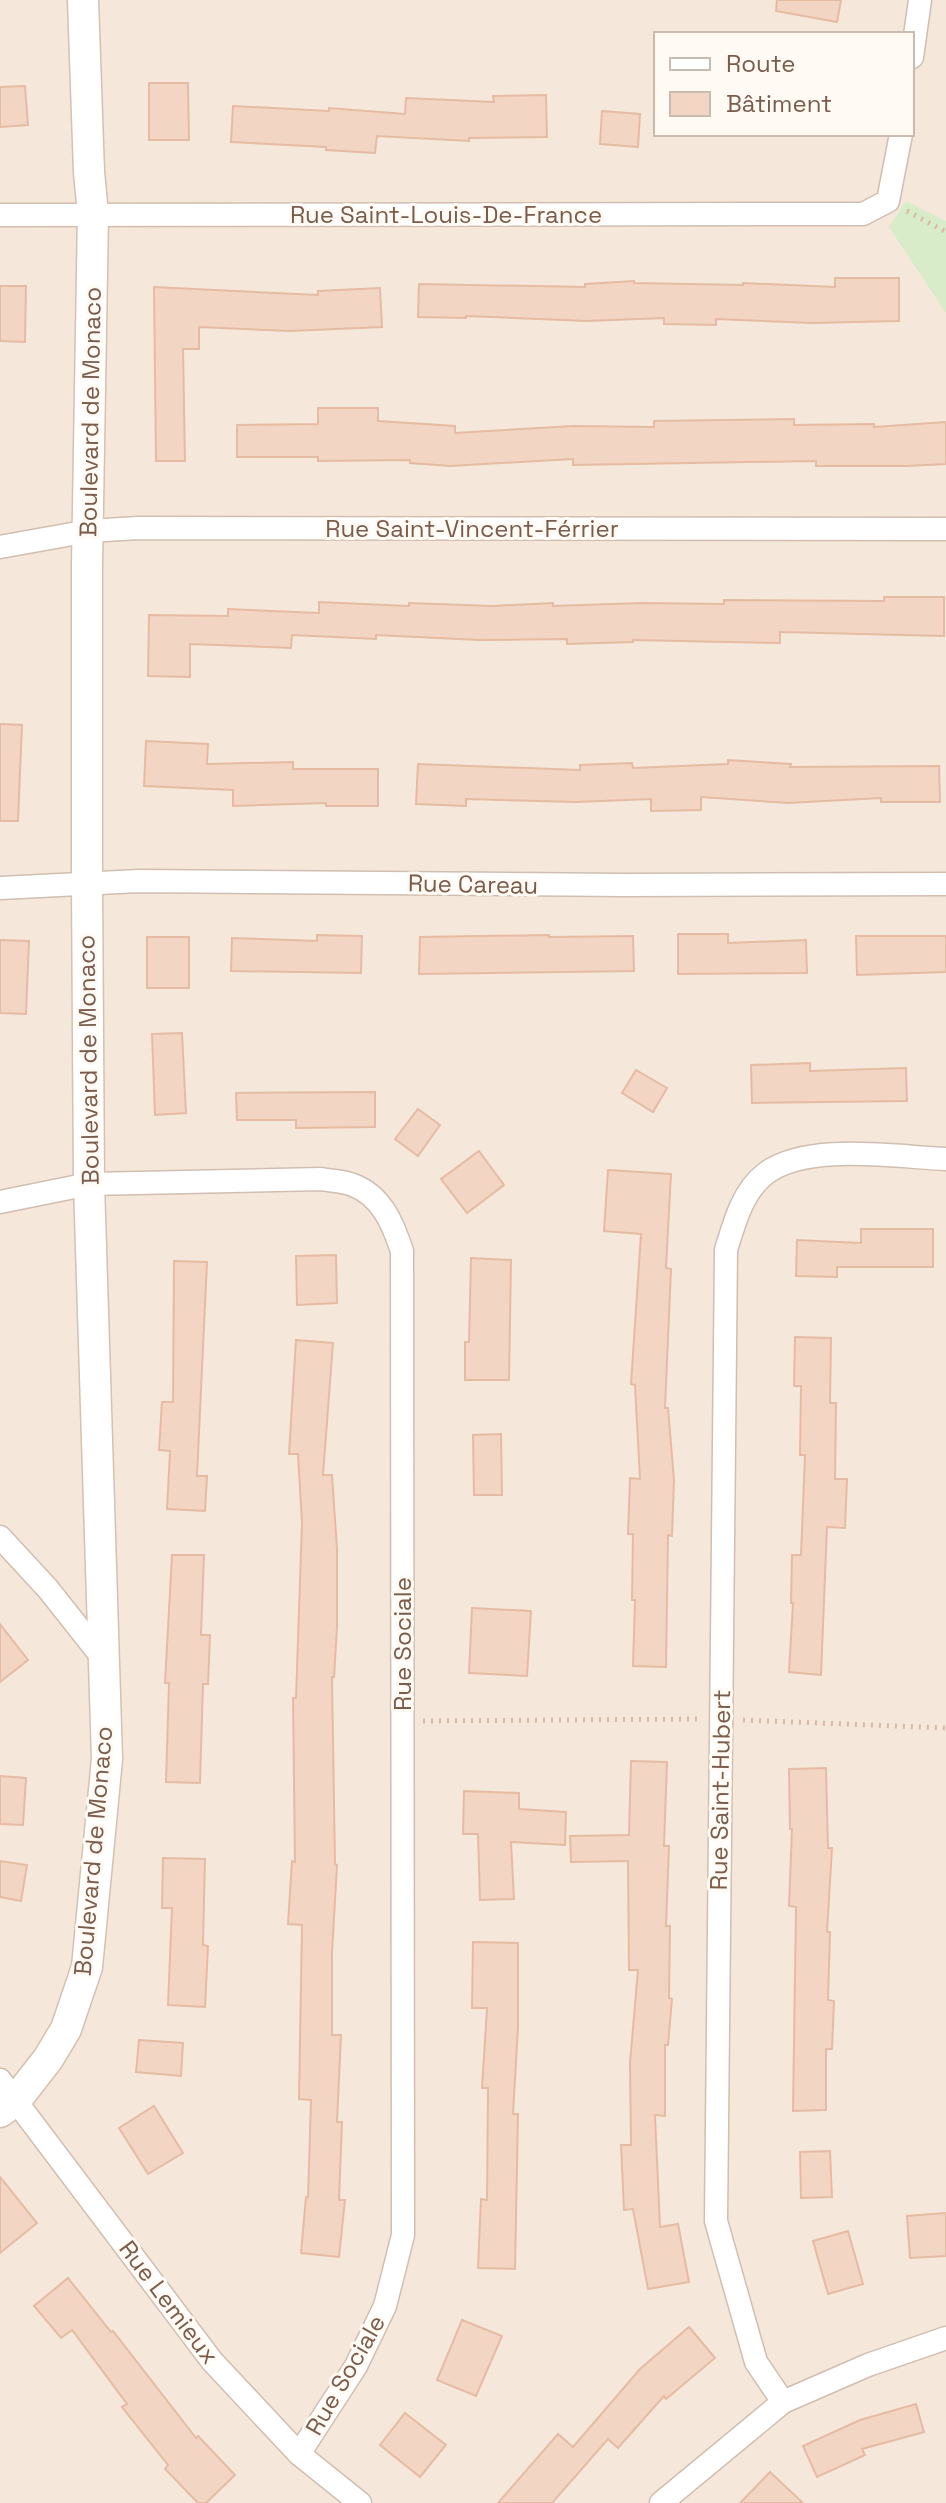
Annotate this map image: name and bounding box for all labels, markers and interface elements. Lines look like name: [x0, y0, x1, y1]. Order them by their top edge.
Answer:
legend: [654, 32, 914, 136]
text: Route: [726, 48, 795, 79]
text: Bâtiment: [726, 88, 832, 119]
street label: Rue Saint-Louis-De-France: [290, 199, 602, 230]
street label: Boulevard de Monaco: [72, 287, 108, 537]
street label: Rue Saint-Vincent-Férrier: [325, 513, 619, 544]
street label: Rue Careau: [408, 867, 538, 901]
street label: Boulevard de Monaco: [70, 935, 106, 1185]
street label: Rue Sociale: [387, 1577, 418, 1711]
street label: Rue Saint-Hubert: [703, 1689, 737, 1891]
street label: Boulevard de Monaco: [67, 1725, 119, 1977]
street label: Rue Lemieux: [112, 2234, 226, 2370]
street label: Rue Sociale: [298, 2309, 392, 2441]

